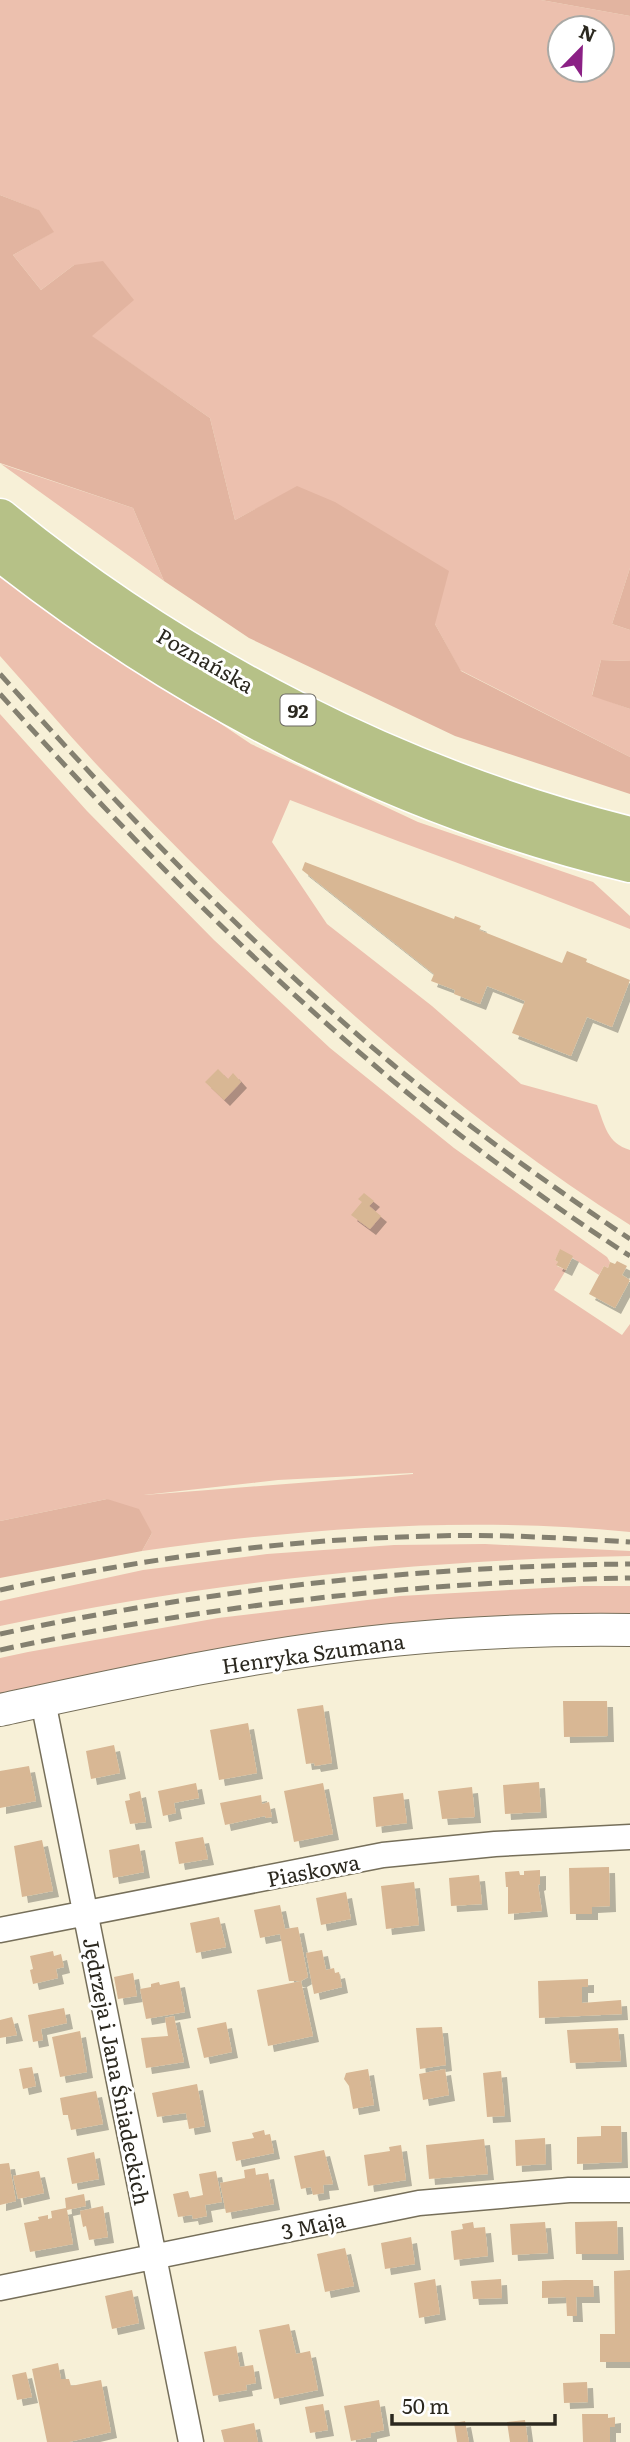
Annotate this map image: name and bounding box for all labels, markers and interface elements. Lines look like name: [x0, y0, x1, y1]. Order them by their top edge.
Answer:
north arrow: [546, 14, 616, 84]
text: N: [575, 16, 601, 48]
street label: Poznańska: [152, 619, 261, 700]
road number: 92: [280, 694, 316, 726]
street label: Henryka Szumana: [220, 1624, 407, 1680]
street label: Piaskowa: [264, 1845, 363, 1893]
street label: Jędrzeja i Jana Śniadeckich: [77, 1934, 159, 2208]
street label: 3 Maja: [278, 2202, 349, 2246]
scale bar: [392, 2382, 555, 2426]
text: 50 m: [402, 2389, 449, 2420]

